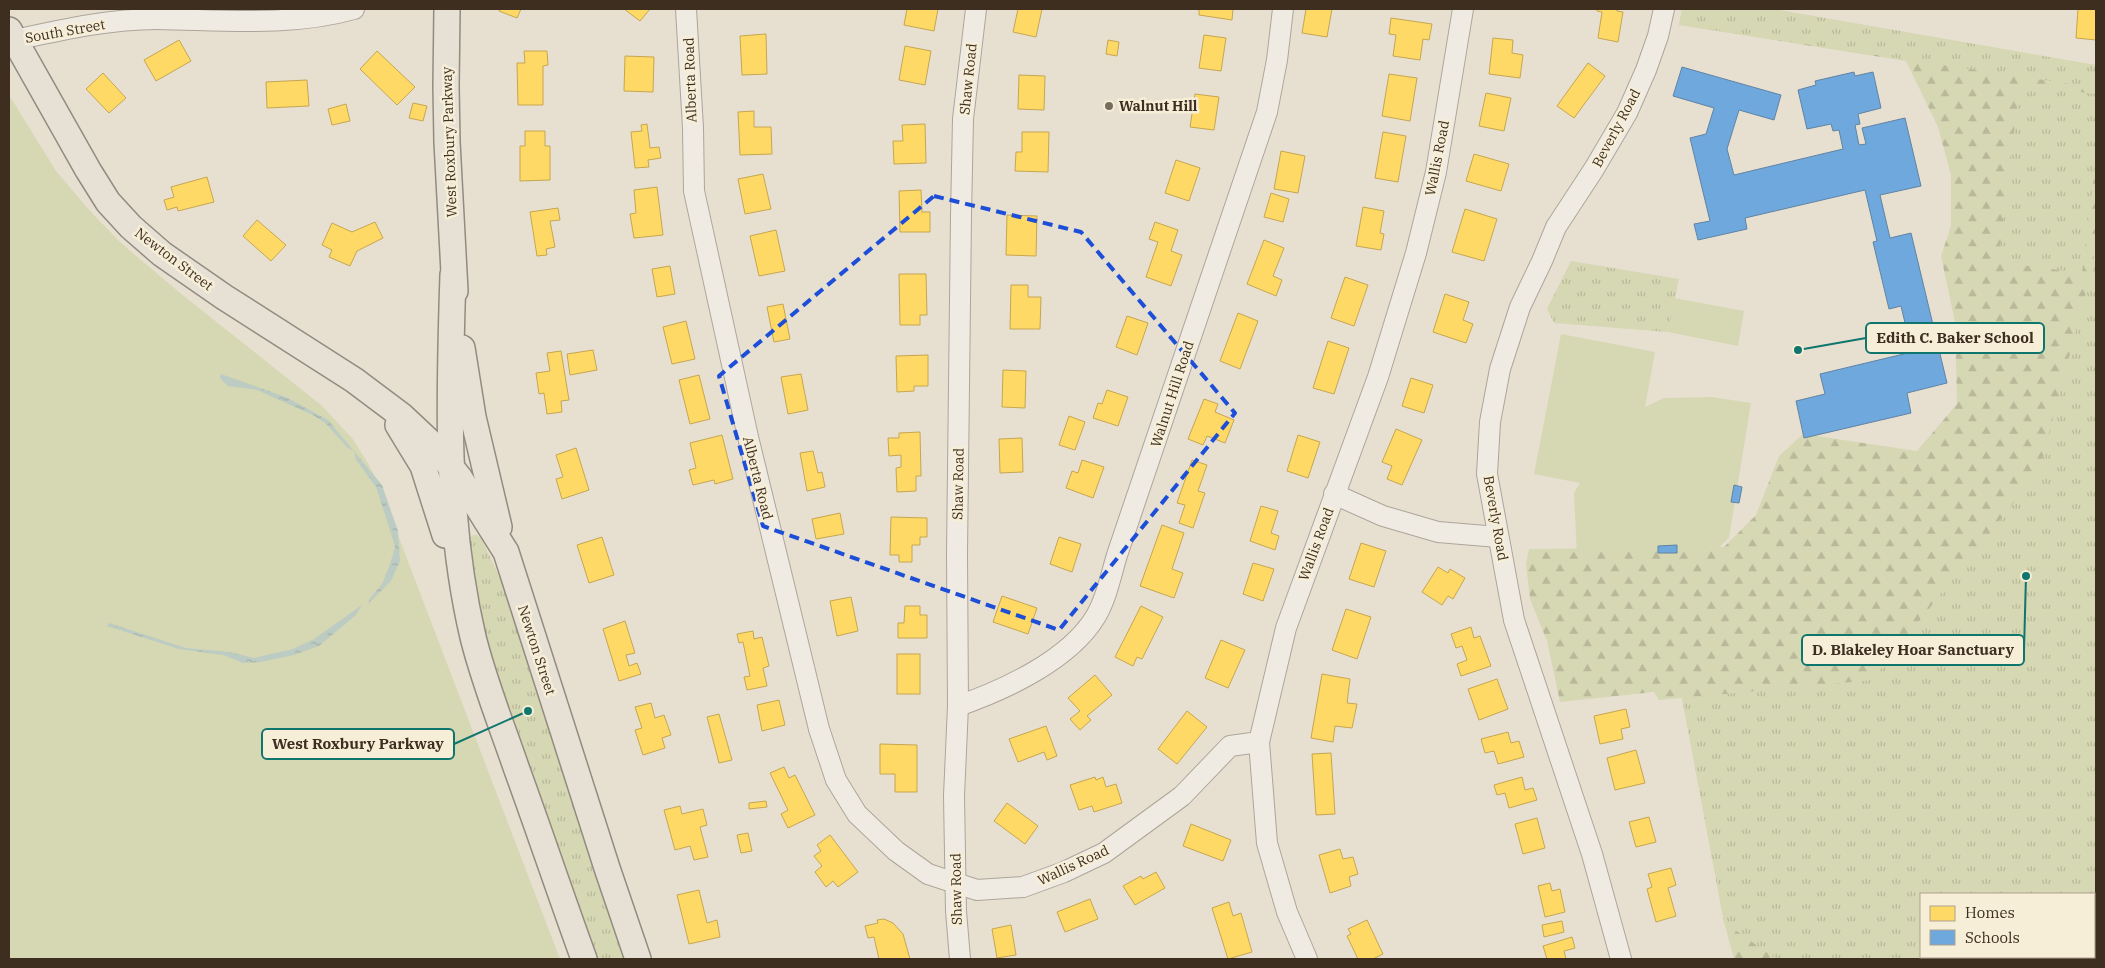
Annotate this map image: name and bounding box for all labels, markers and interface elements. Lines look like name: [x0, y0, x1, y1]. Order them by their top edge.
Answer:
street label: South Street: [24, 15, 107, 47]
street label: Alberta Road: [680, 37, 700, 123]
street label: Shaw Road: [955, 42, 981, 116]
street label: West Roxbury Parkway: [437, 66, 461, 218]
street label: Beverly Road: [1588, 85, 1644, 170]
place label: Walnut Hill: [1119, 97, 1198, 115]
marker: Walnut Hill: [1103, 100, 1115, 112]
street label: Wallis Road: [1421, 118, 1453, 197]
street label: Newton Street: [131, 224, 217, 294]
callout: Edith C. Baker School: [1866, 323, 2044, 353]
text: Edith C. Baker School: [1876, 328, 2034, 347]
street label: Walnut Hill Road: [1146, 338, 1198, 449]
street label: Alberta Road: [739, 434, 777, 522]
street label: Shaw Road: [948, 447, 968, 520]
street label: Beverly Road: [1480, 474, 1512, 563]
street label: Wallis Road: [1294, 504, 1338, 583]
street label: Newton Street: [514, 603, 560, 697]
callout: D. Blakeley Hoar Sanctuary: [1802, 635, 2024, 665]
text: D. Blakeley Hoar Sanctuary: [1812, 640, 2014, 659]
callout: West Roxbury Parkway: [262, 729, 454, 759]
text: West Roxbury Parkway: [272, 734, 444, 753]
street label: Wallis Road: [1034, 840, 1112, 889]
street label: Shaw Road: [946, 852, 966, 925]
legend: [1920, 893, 2095, 958]
text: Homes: [1965, 903, 2015, 922]
text: Schools: [1965, 928, 2020, 947]

